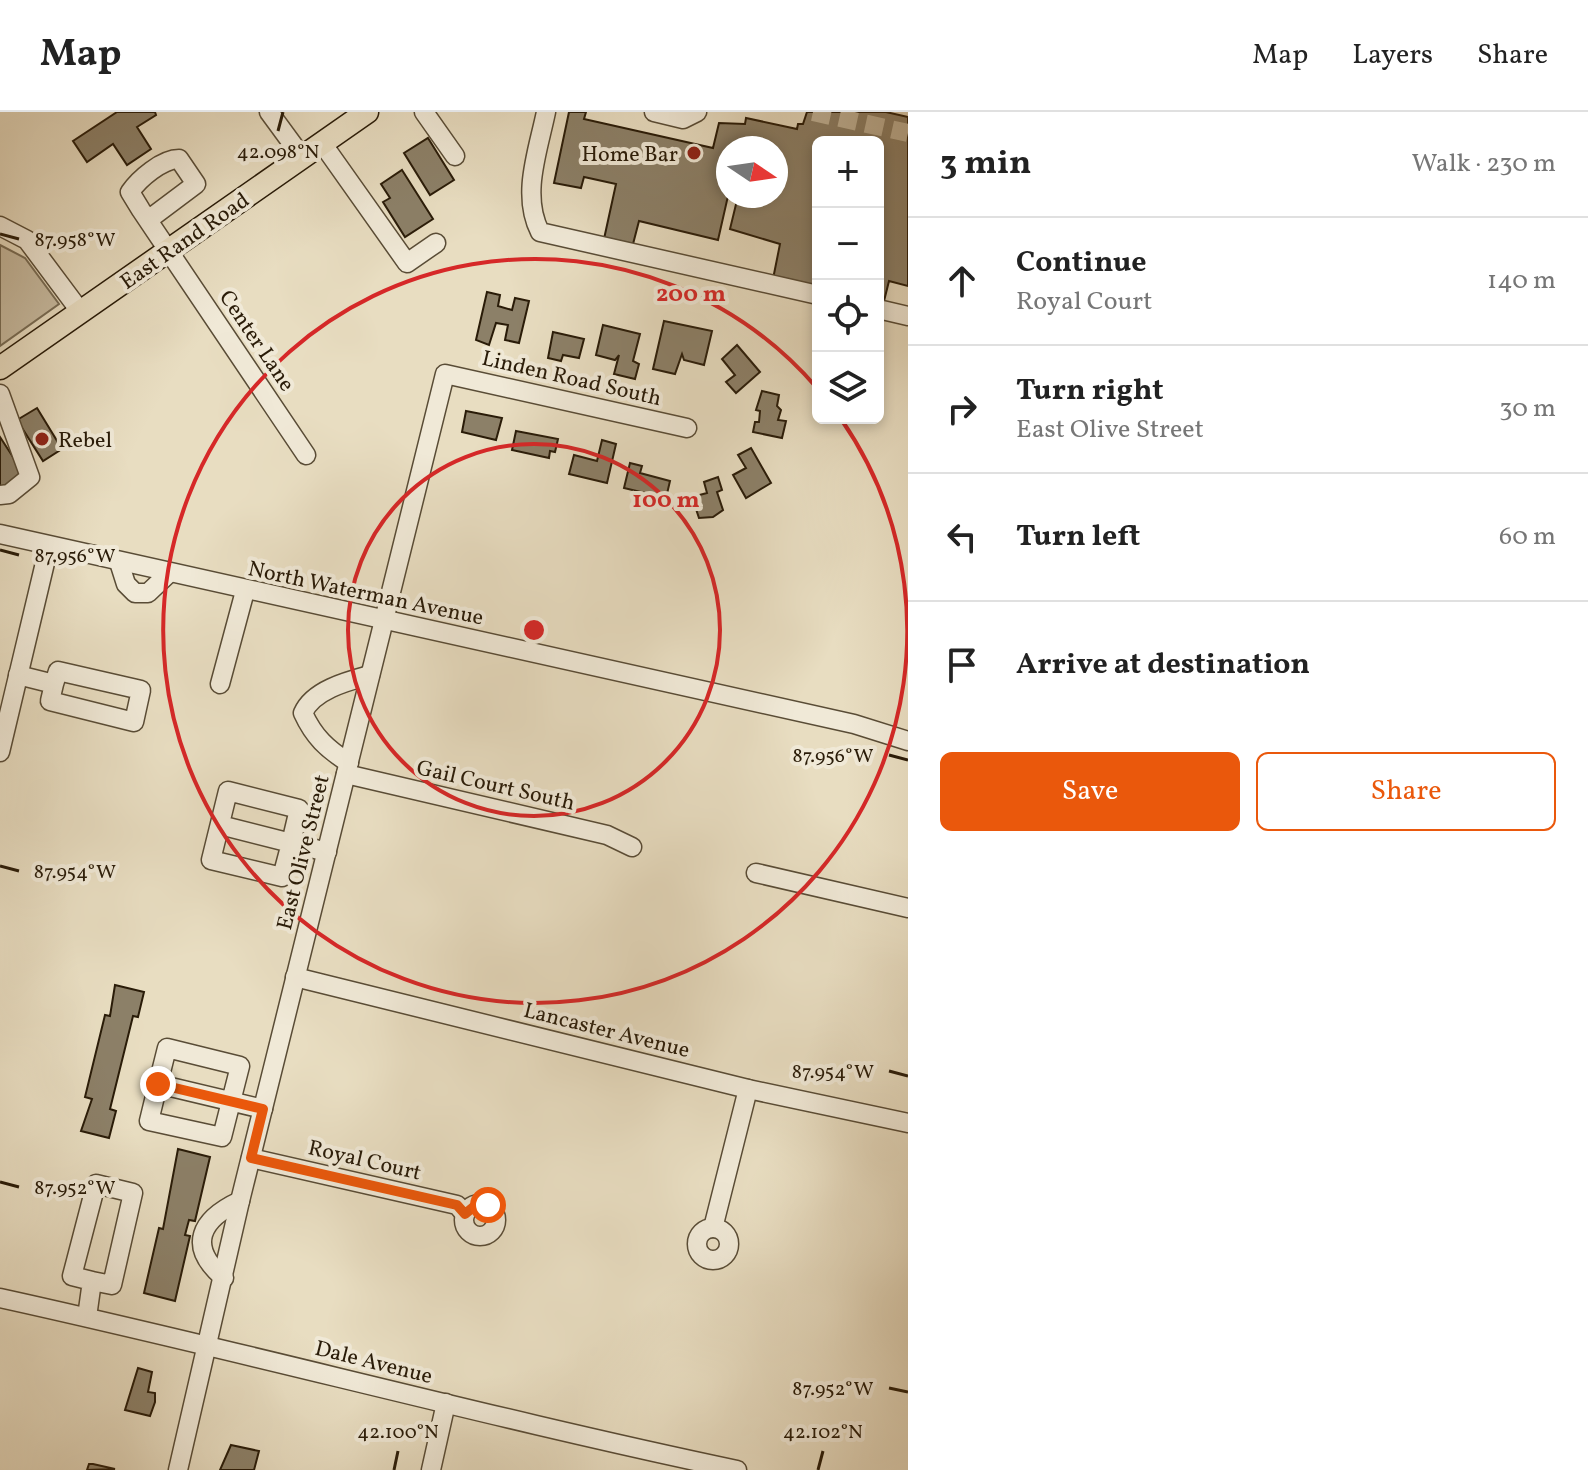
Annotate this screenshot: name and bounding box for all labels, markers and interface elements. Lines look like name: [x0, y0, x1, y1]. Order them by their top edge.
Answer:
text: Map: [40, 29, 121, 82]
text: Map: [1252, 36, 1308, 75]
text: Layers: [1352, 36, 1433, 75]
text: Share: [1477, 36, 1548, 75]
north arrow: [716, 136, 788, 208]
map controls: [812, 136, 884, 424]
button: +: [812, 136, 884, 208]
text: 42.098°N: [237, 139, 319, 167]
place label: Home Bar: [582, 140, 678, 171]
text: 3 min: [940, 141, 1031, 188]
marker: Home Bar: [685, 144, 703, 162]
text: Walk · 230 m: [1412, 146, 1556, 182]
street label: East Rand Road: [115, 186, 256, 298]
button: −: [812, 208, 884, 280]
text: 87.958°W: [34, 227, 116, 255]
text: Continue: [1016, 242, 1147, 284]
icon: ahead: [940, 259, 984, 303]
text: 140 m: [1487, 263, 1556, 299]
text: 200 m: [656, 278, 726, 312]
button: locate: [812, 280, 884, 352]
text: Royal Court: [1016, 284, 1152, 320]
street label: Center Lane: [211, 285, 301, 398]
street label: Linden Road South: [478, 344, 664, 415]
button: layers: [812, 352, 884, 424]
text: Turn right: [1016, 370, 1164, 412]
icon: right: [940, 387, 984, 431]
text: 30 m: [1499, 391, 1556, 427]
text: East Olive Street: [1016, 412, 1204, 448]
place label: Rebel: [58, 426, 112, 457]
marker: Rebel: [33, 430, 51, 448]
text: 100 m: [632, 484, 700, 518]
icon: left: [940, 515, 984, 559]
text: Turn left: [1016, 516, 1140, 558]
text: 60 m: [1499, 519, 1556, 555]
text: 87.956°W: [34, 543, 116, 571]
street label: North Waterman Avenue: [245, 554, 486, 635]
centre of rings: [520, 616, 548, 644]
icon: arrive: [940, 643, 984, 687]
text: Arrive at destination: [1016, 644, 1310, 686]
text: 87.956°W: [792, 743, 874, 771]
button: Save: [940, 752, 1240, 831]
button: Share: [1256, 752, 1556, 831]
street label: Gail Court South: [413, 753, 578, 820]
street label: East Olive Street: [270, 772, 339, 933]
text: 87.954°W: [34, 859, 116, 887]
street label: Lancaster Avenue: [520, 996, 693, 1067]
text: 87.954°W: [792, 1059, 874, 1087]
route end: [140, 1066, 176, 1102]
street label: Royal Court: [305, 1133, 424, 1190]
text: 87.952°W: [34, 1175, 116, 1203]
route start: [470, 1187, 506, 1223]
street label: Dale Avenue: [311, 1334, 436, 1393]
text: 87.952°W: [792, 1376, 874, 1404]
text: 42.100°N: [357, 1419, 439, 1447]
text: 42.102°N: [783, 1419, 863, 1447]

